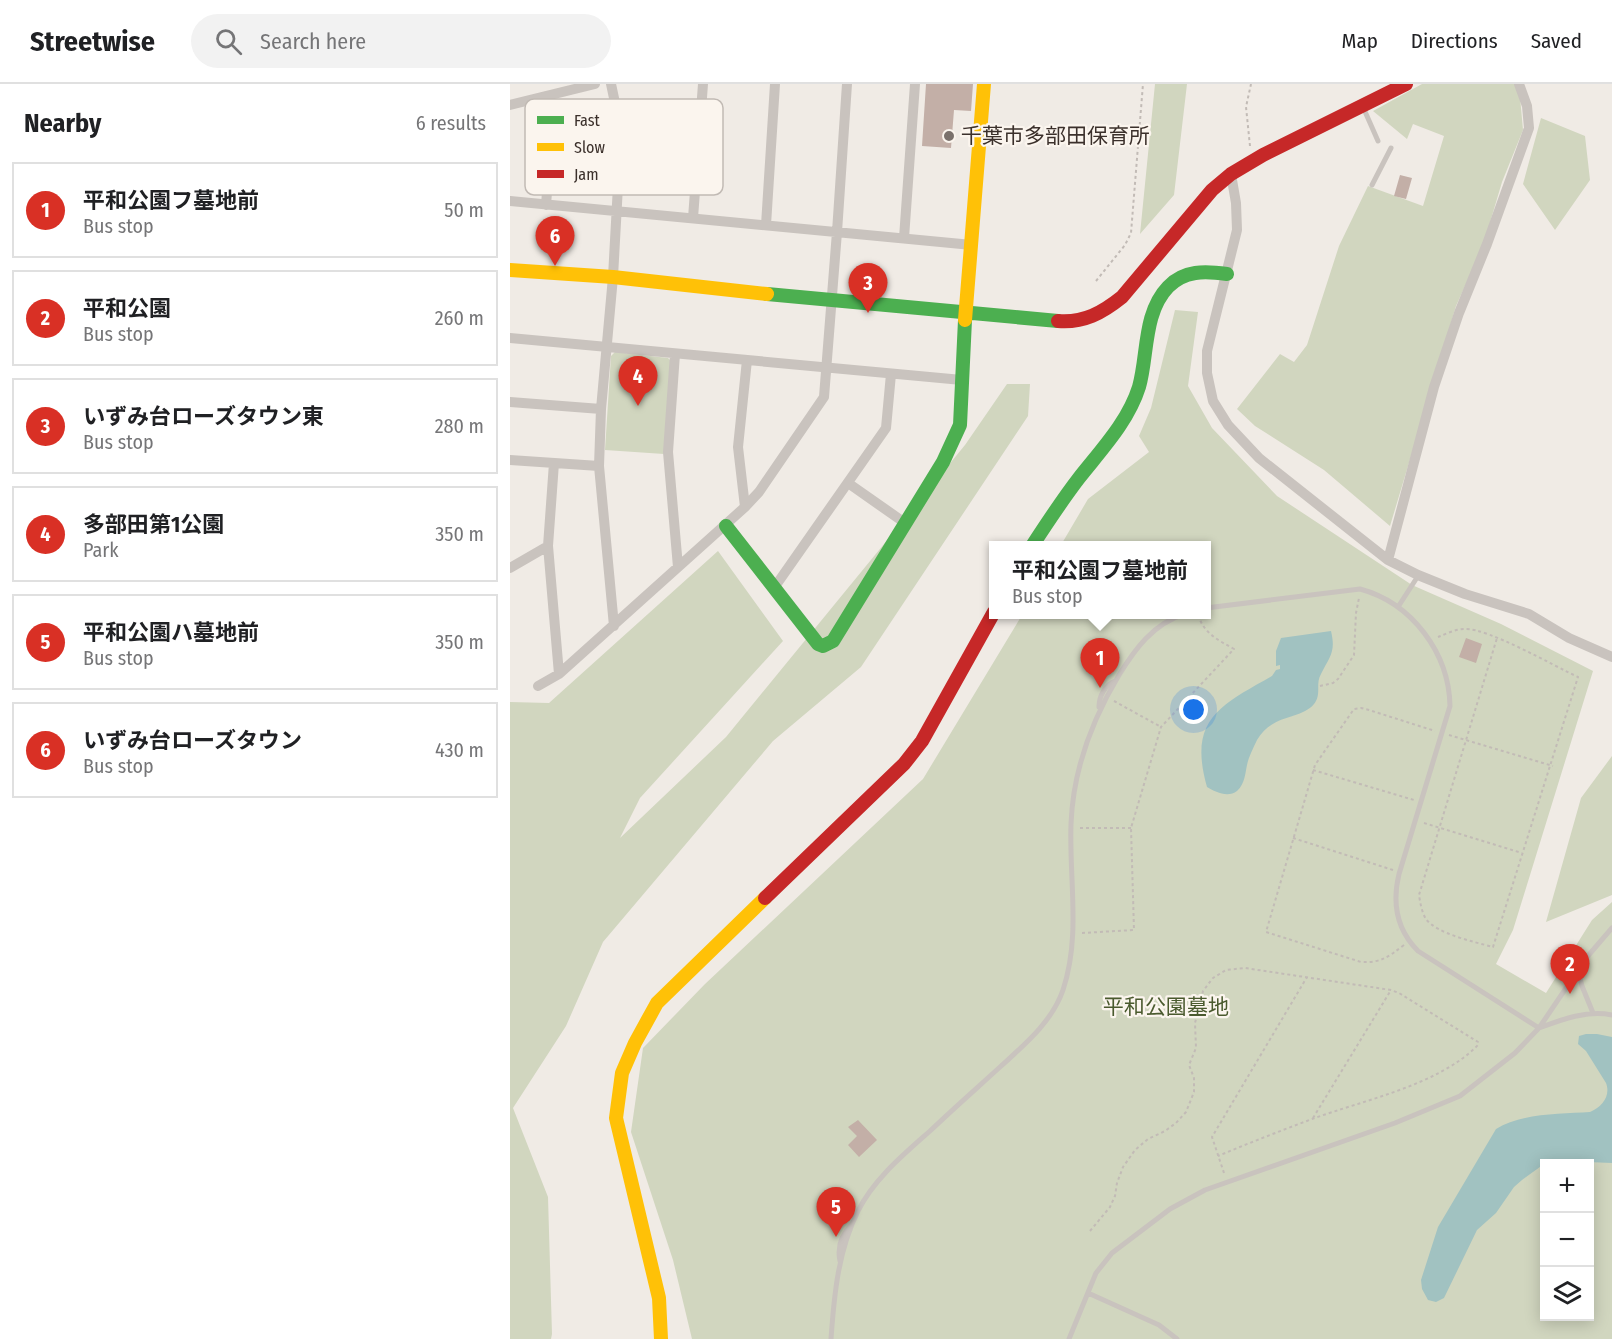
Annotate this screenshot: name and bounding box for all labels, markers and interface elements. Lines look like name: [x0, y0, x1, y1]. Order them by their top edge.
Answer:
search box: [191, 14, 611, 68]
text: Streetwise: [30, 25, 155, 58]
icon: search: [212, 25, 245, 58]
text: Search here: [260, 28, 366, 55]
text: Map: [1341, 28, 1378, 54]
text: Directions: [1411, 28, 1498, 54]
text: Saved: [1531, 28, 1582, 54]
legend: [525, 99, 723, 195]
text: Nearby: [24, 108, 101, 139]
text: 6 results: [416, 111, 486, 135]
text: Fast: [574, 111, 601, 130]
place label: 千葉市多部田保育所: [961, 123, 1150, 149]
marker: 千葉市多部田保育所: [942, 129, 956, 143]
text: Slow: [574, 138, 605, 157]
text: Jam: [574, 165, 599, 184]
text: 平和公園フ墓地前: [83, 187, 259, 214]
text: 1: [41, 198, 50, 222]
text: 50 m: [444, 198, 484, 222]
text: Bus stop: [83, 214, 154, 238]
pin: 6: [536, 216, 574, 266]
pin: 3: [848, 264, 888, 313]
text: 平和公園: [83, 295, 171, 322]
text: 2: [41, 306, 50, 330]
text: 260 m: [435, 306, 484, 330]
text: Bus stop: [83, 322, 154, 346]
pin: 4: [618, 356, 658, 406]
text: いずみ台ローズタウン東: [83, 403, 324, 430]
text: 3: [41, 414, 50, 438]
text: 280 m: [435, 414, 484, 438]
text: Bus stop: [83, 430, 154, 454]
text: 多部田第1公園: [83, 511, 224, 538]
text: 4: [40, 522, 51, 546]
text: 350 m: [435, 522, 484, 546]
text: Park: [83, 538, 119, 562]
popup: [989, 541, 1211, 619]
text: 平和公園フ墓地前: [1012, 557, 1188, 584]
text: Bus stop: [1012, 584, 1083, 608]
text: 平和公園ハ墓地前: [83, 619, 259, 646]
text: 5: [41, 630, 50, 654]
text: 350 m: [435, 630, 484, 654]
pin: 1: [1080, 638, 1120, 688]
text: Bus stop: [83, 646, 154, 670]
your location: [1179, 695, 1208, 724]
text: いずみ台ローズタウン: [83, 727, 302, 754]
text: 6: [40, 738, 51, 762]
text: 430 m: [435, 738, 484, 762]
text: Bus stop: [83, 754, 154, 778]
pin: 2: [1550, 944, 1590, 994]
park label: 平和公園墓地: [1103, 994, 1229, 1020]
map controls: [1540, 1159, 1594, 1321]
button: +: [1540, 1159, 1594, 1213]
pin: 5: [816, 1188, 856, 1237]
button: −: [1540, 1213, 1594, 1267]
button: layers: [1540, 1267, 1594, 1321]

